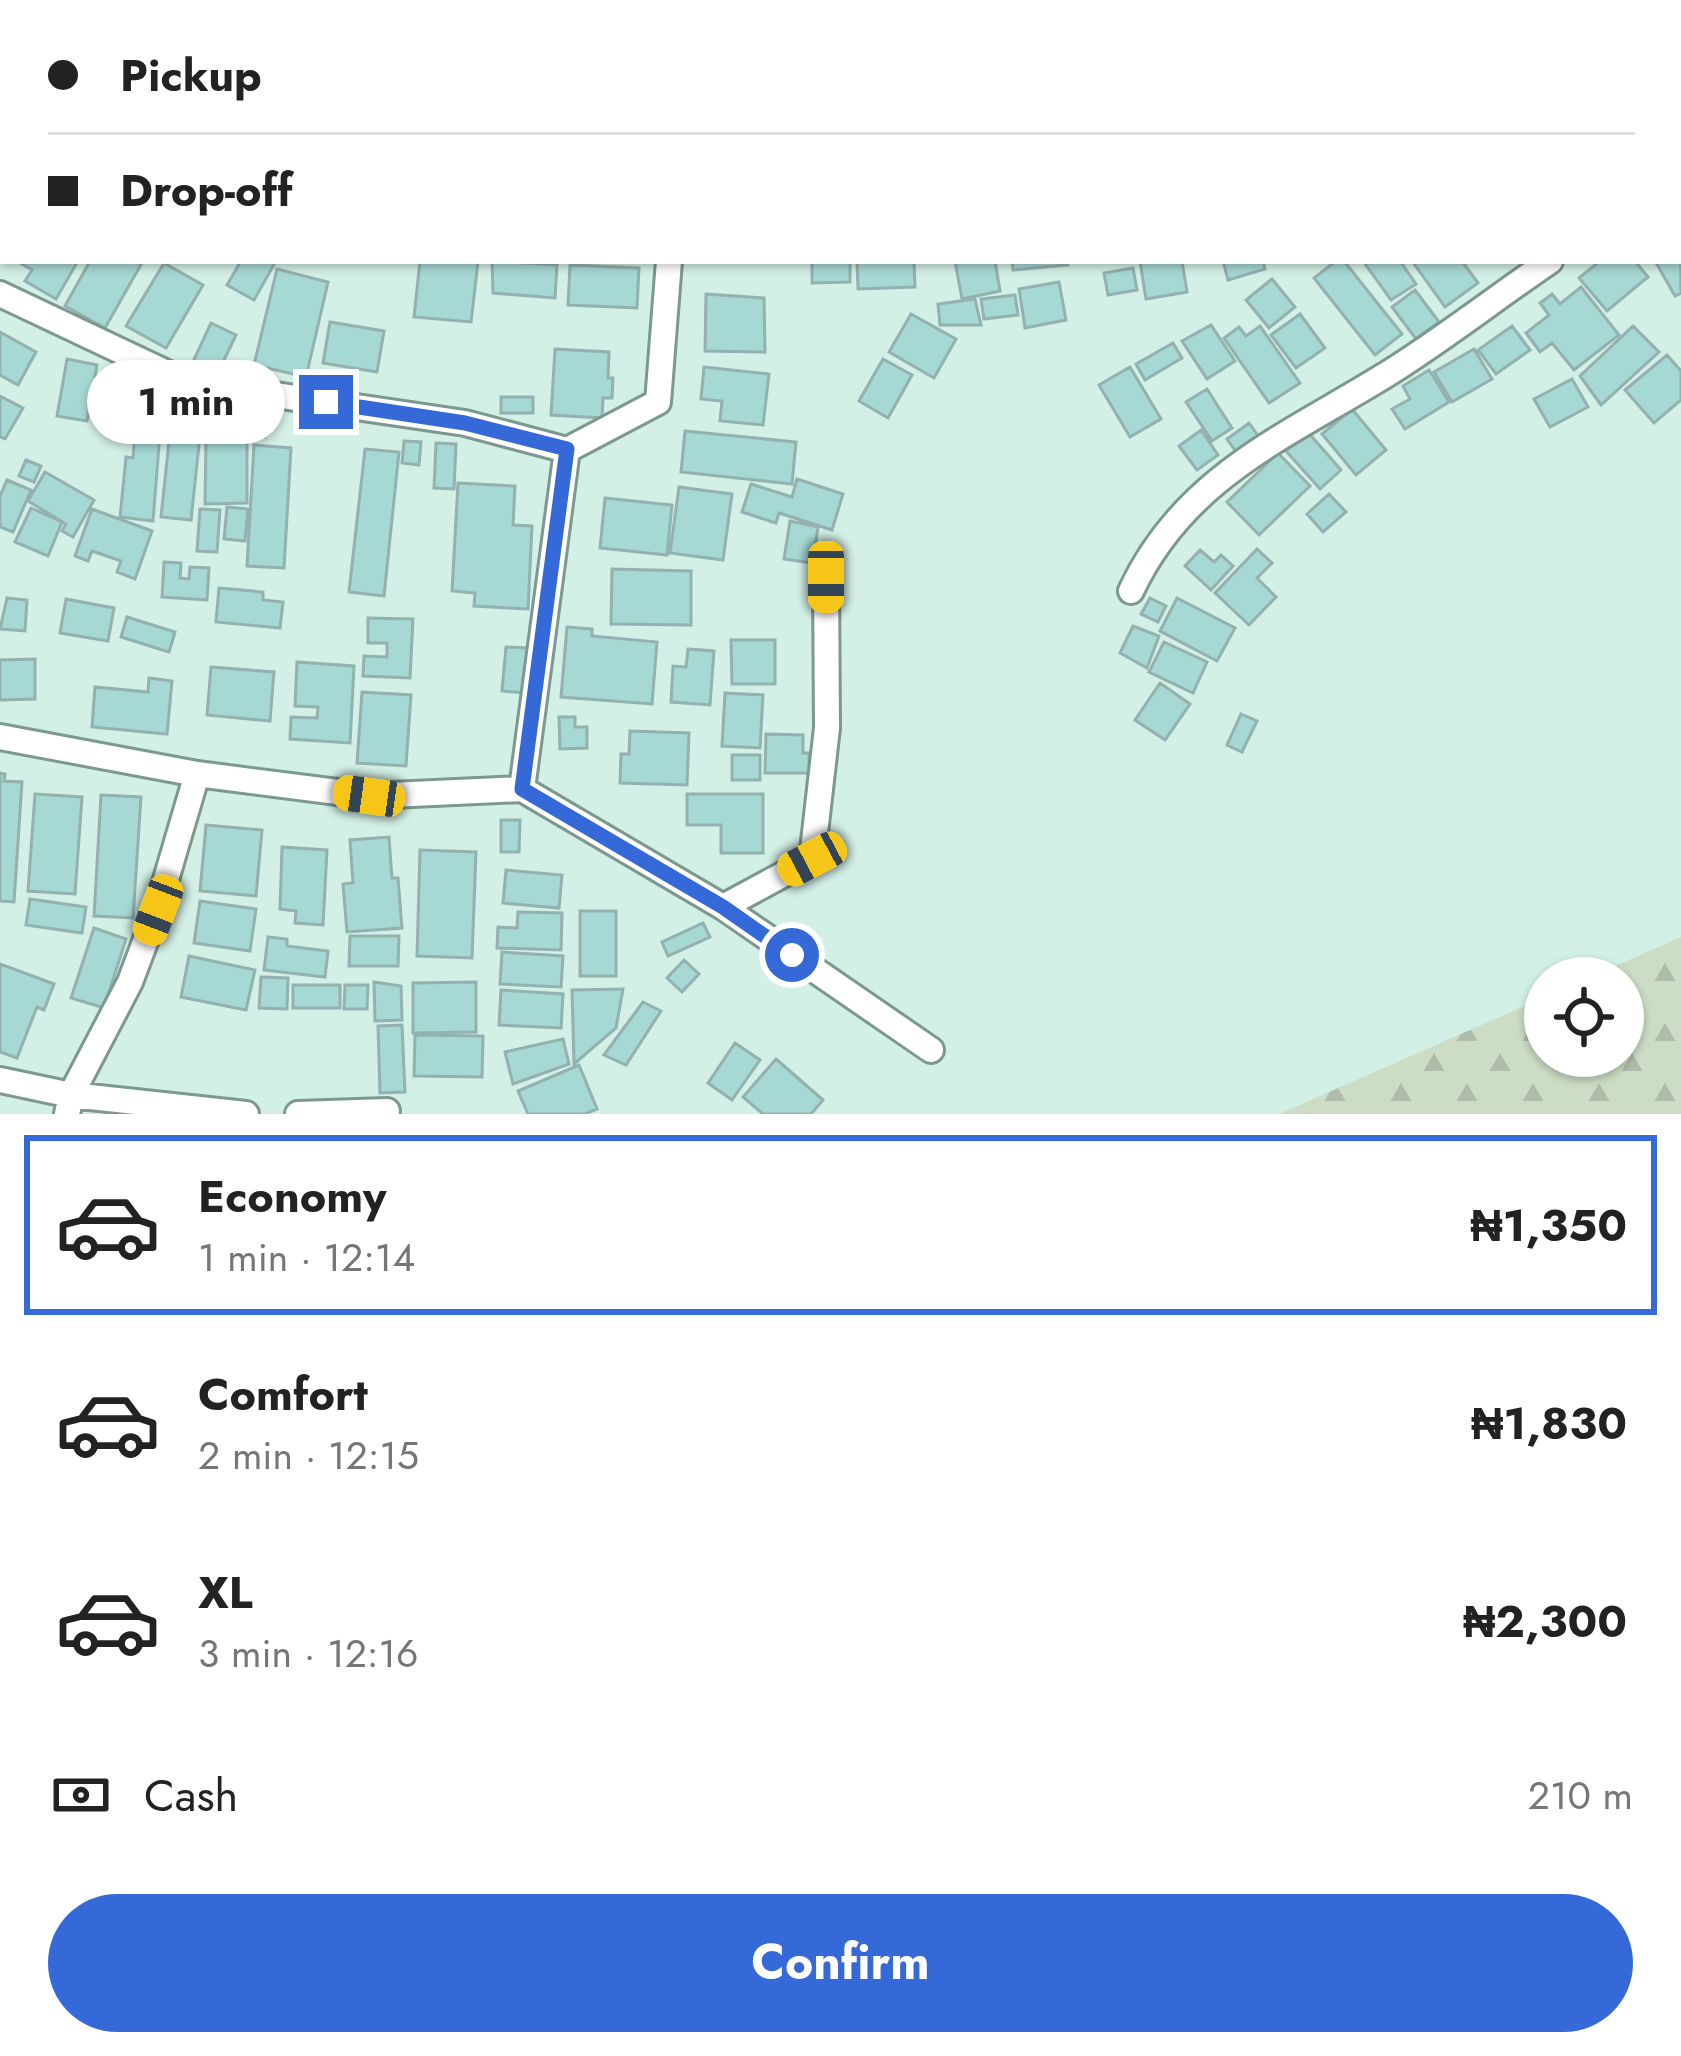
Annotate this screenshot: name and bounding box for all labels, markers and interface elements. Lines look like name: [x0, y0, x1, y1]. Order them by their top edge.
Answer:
text: Pickup: [120, 43, 262, 108]
text: Drop-off: [120, 158, 293, 223]
callout: 1 min: [86, 360, 284, 444]
text: 1 min: [138, 373, 234, 430]
route end: [299, 375, 353, 429]
car: [808, 541, 844, 613]
car: [331, 773, 407, 819]
car: [772, 826, 852, 892]
car: [128, 870, 188, 950]
route start: [765, 928, 819, 982]
map controls: [1524, 957, 1644, 1077]
button: locate: [1524, 957, 1644, 1077]
text: Economy: [198, 1164, 386, 1229]
icon: car: [54, 1171, 162, 1279]
text: ₦1,350: [1470, 1193, 1627, 1258]
text: 1 min · 12:14: [198, 1229, 415, 1286]
text: Comfort: [198, 1362, 368, 1427]
icon: car: [54, 1369, 162, 1477]
text: ₦1,830: [1471, 1391, 1627, 1456]
text: 2 min · 12:15: [198, 1427, 419, 1484]
text: XL: [198, 1560, 253, 1625]
icon: car: [54, 1567, 162, 1675]
text: ₦2,300: [1463, 1589, 1627, 1654]
text: 3 min · 12:16: [198, 1625, 419, 1682]
icon: cash: [48, 1762, 114, 1828]
text: Cash: [144, 1763, 238, 1828]
text: 210 m: [1528, 1767, 1633, 1824]
button: Confirm: [48, 1894, 1633, 2032]

